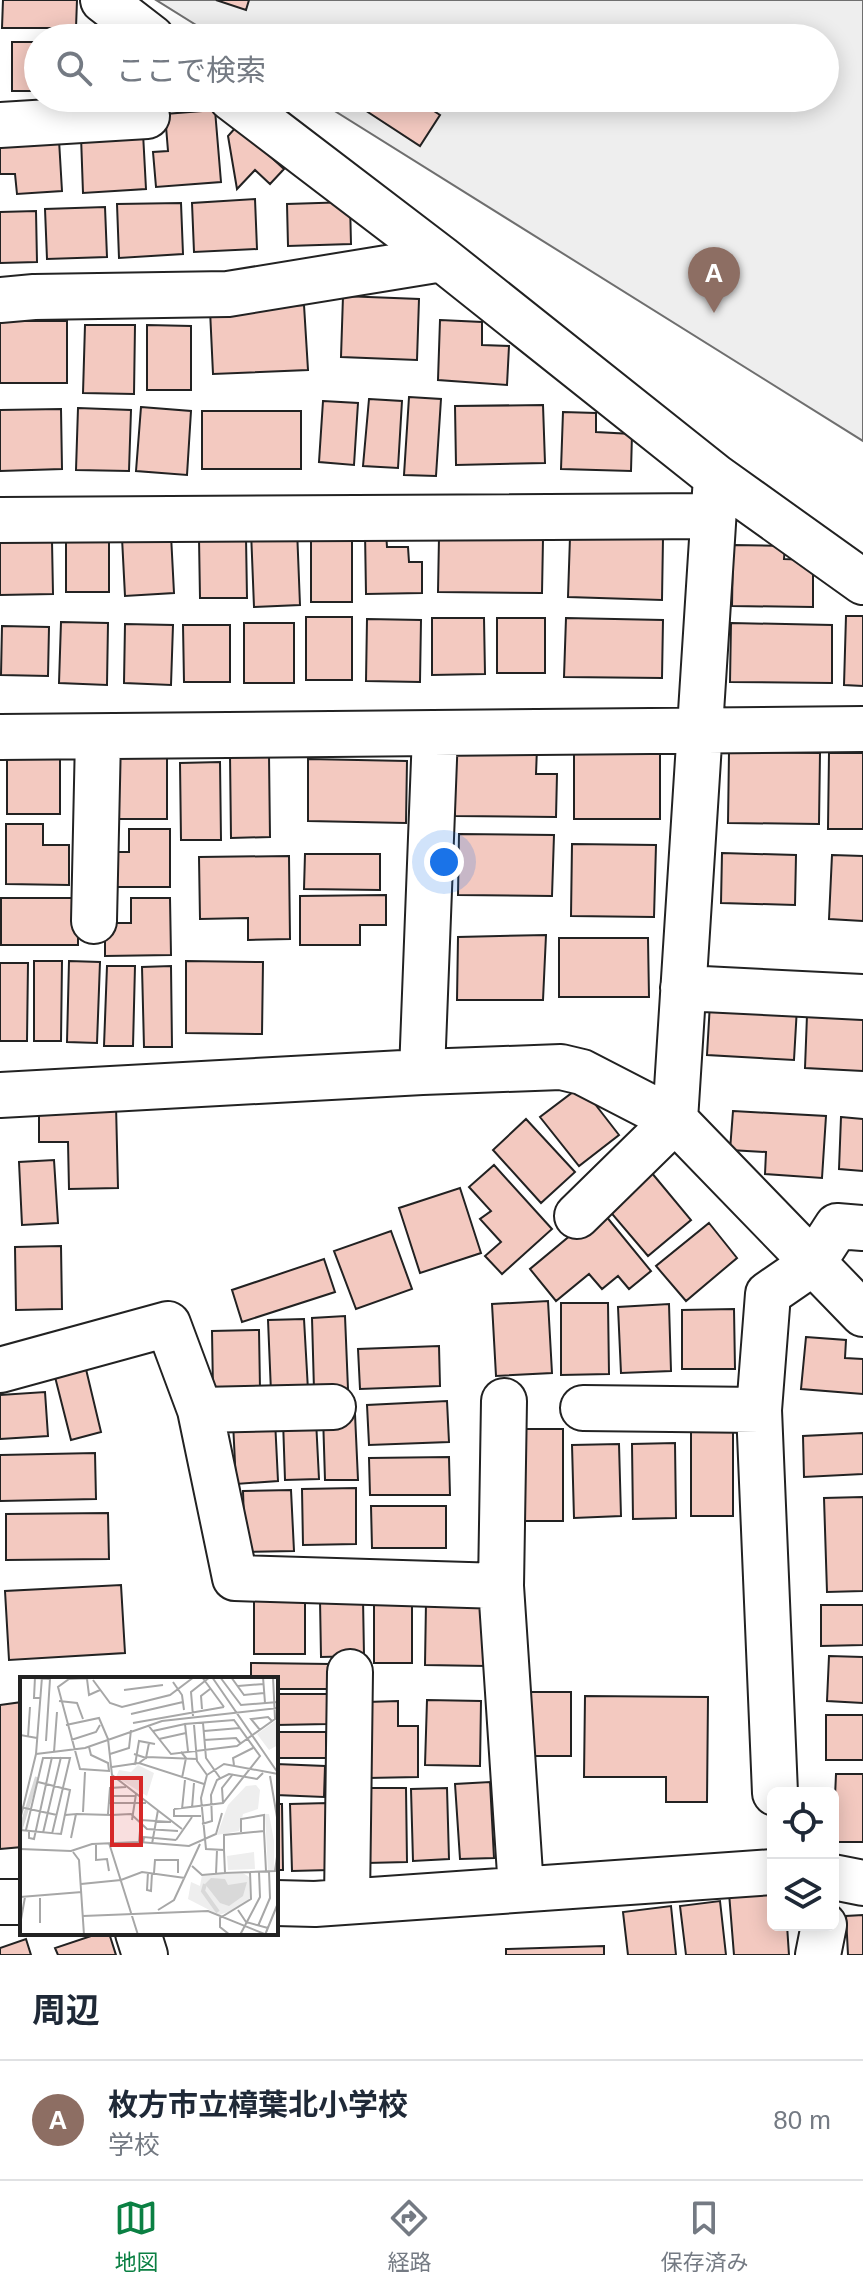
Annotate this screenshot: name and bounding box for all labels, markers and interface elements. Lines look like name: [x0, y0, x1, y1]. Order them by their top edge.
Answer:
search box: [24, 24, 839, 112]
icon: search: [52, 46, 96, 90]
text: ここで検索: [116, 54, 266, 87]
pin: A: [688, 247, 740, 313]
your location: [424, 842, 464, 882]
inset map: [20, 1677, 278, 1935]
map controls: [767, 1787, 839, 1931]
button: locate: [767, 1787, 839, 1859]
button: layers: [767, 1859, 839, 1931]
text: 周辺: [32, 1991, 100, 2029]
text: 枚方市立樟葉北小学校: [108, 2088, 408, 2121]
text: A: [49, 2105, 67, 2135]
text: 80 m: [773, 2105, 831, 2135]
text: 学校: [108, 2130, 160, 2160]
tab: 地図: [114, 2196, 159, 2276]
tab: 経路: [387, 2196, 432, 2276]
tab: 保存済み: [660, 2196, 749, 2276]

